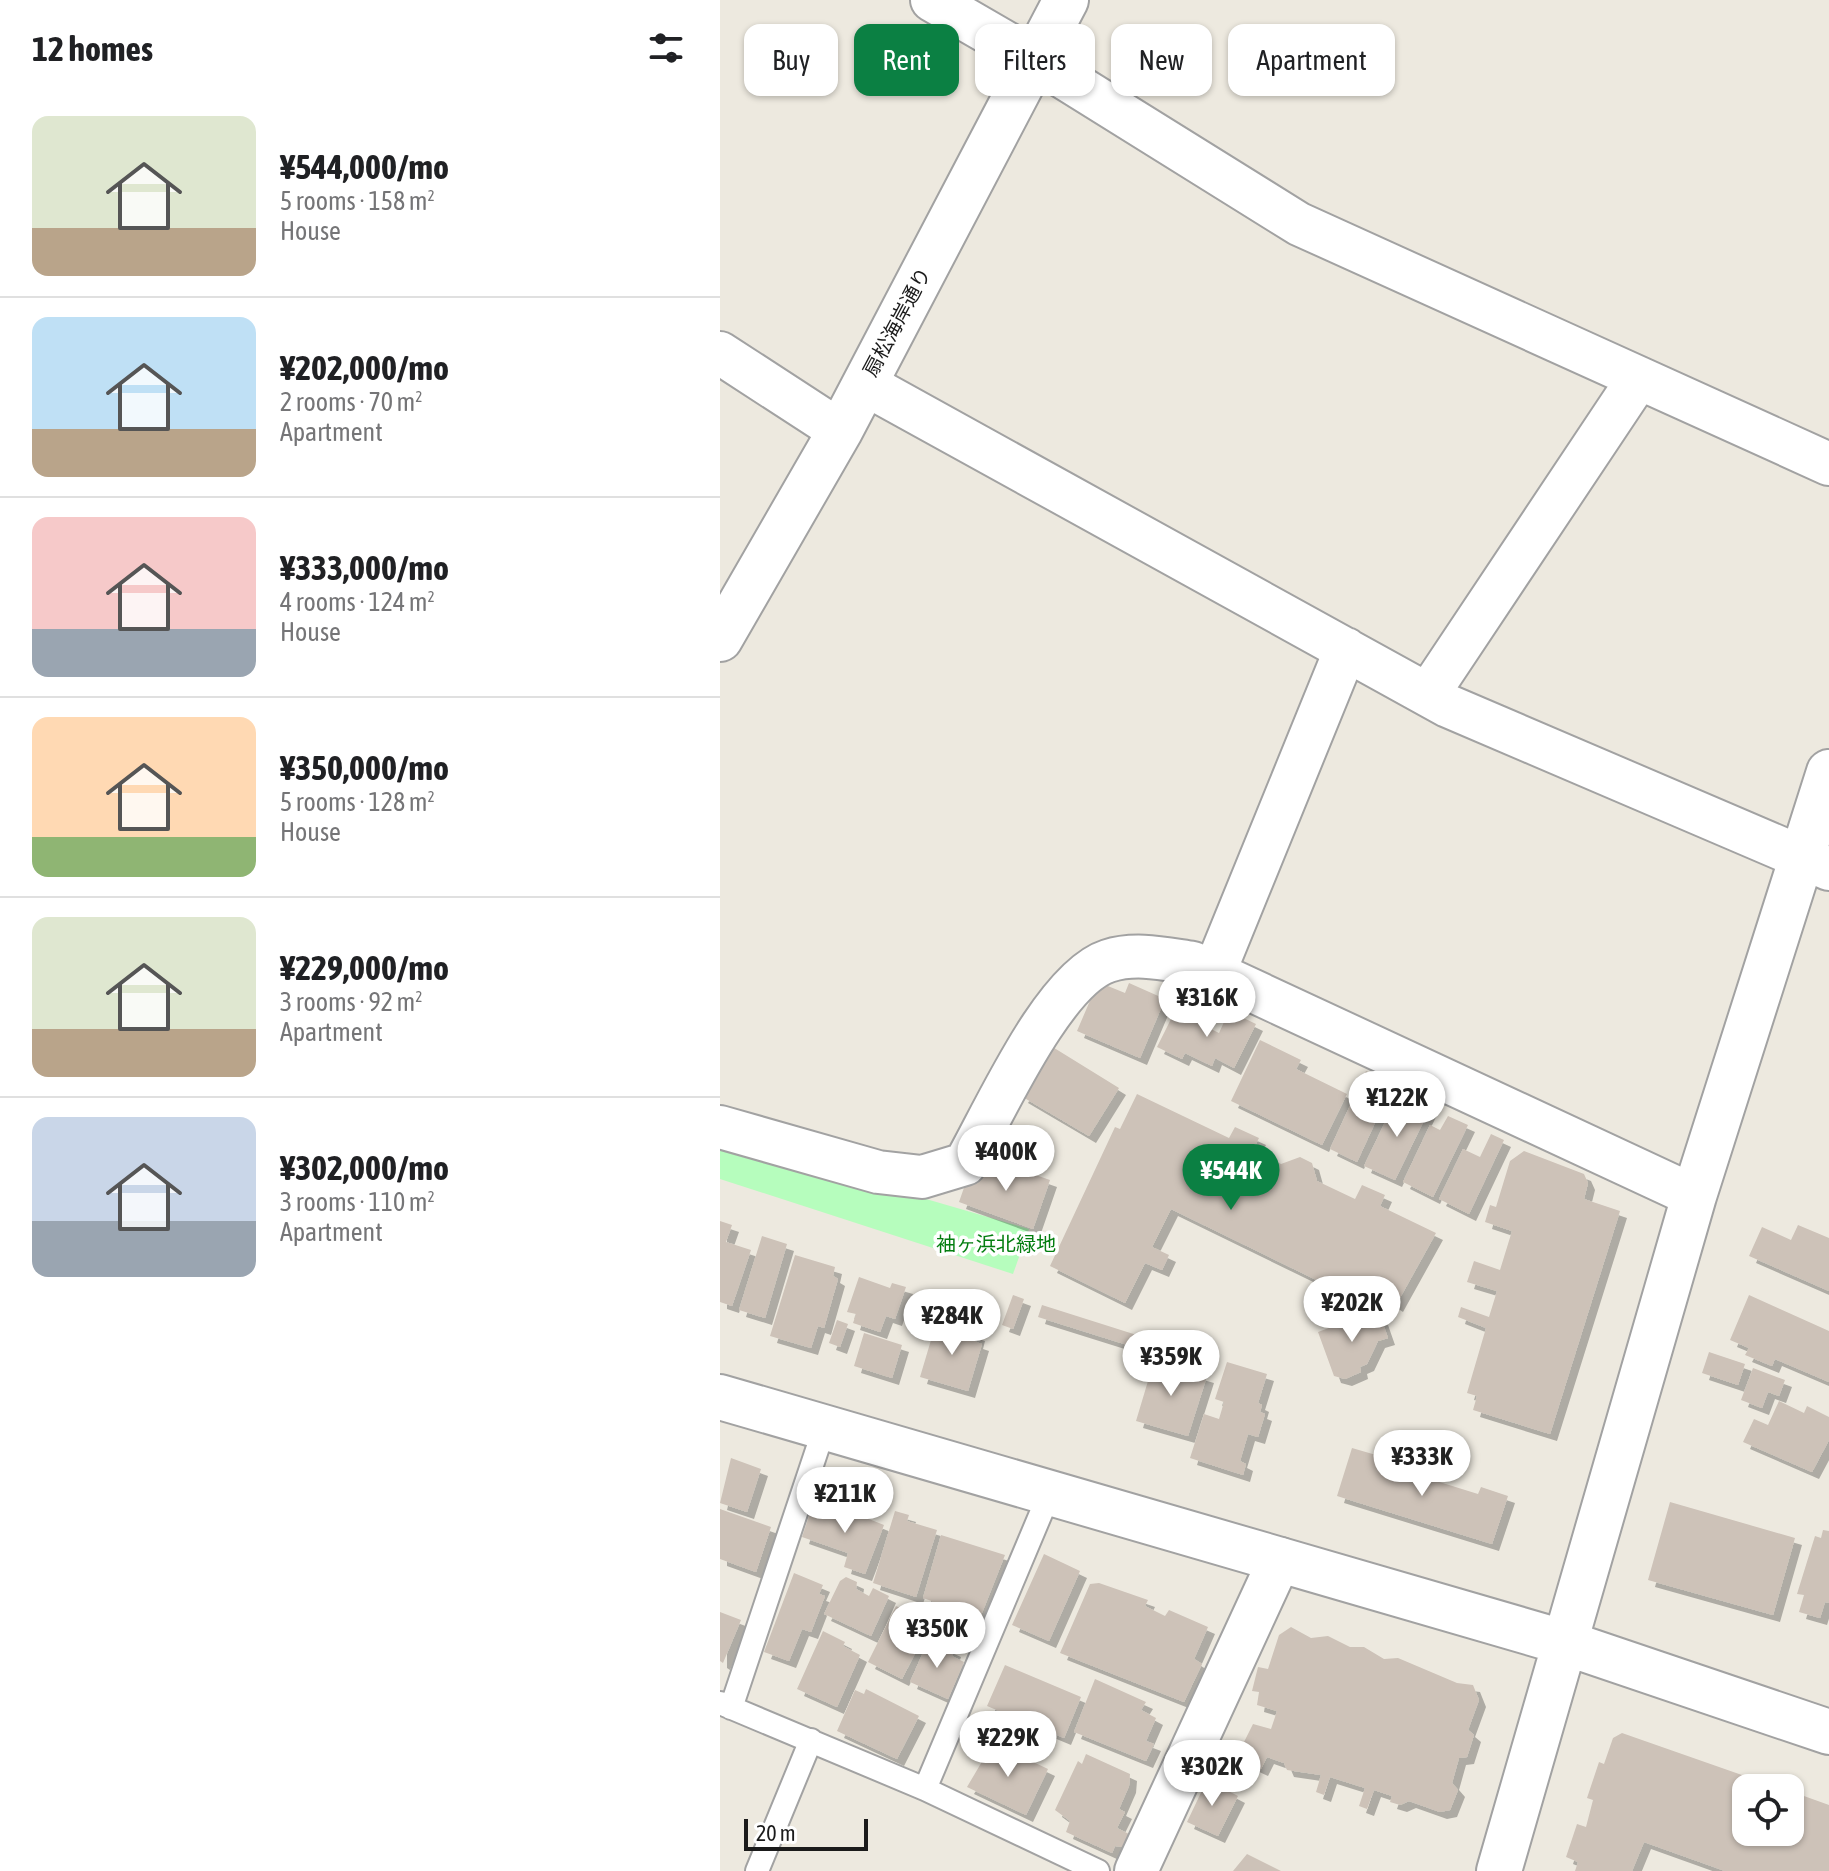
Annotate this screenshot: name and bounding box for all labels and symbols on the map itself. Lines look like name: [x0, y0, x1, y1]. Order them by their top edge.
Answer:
street label: 扇松海岸通り: [858, 263, 935, 380]
pin: ¥316K: [1151, 971, 1263, 1039]
pin: ¥122K: [1341, 1071, 1453, 1139]
pin: ¥400K: [950, 1125, 1062, 1193]
pin: ¥544K: [1175, 1144, 1287, 1212]
park label: 袖ヶ浜北緑地: [936, 1232, 1056, 1255]
pin: ¥202K: [1296, 1276, 1408, 1344]
pin: ¥284K: [896, 1289, 1008, 1357]
pin: ¥359K: [1115, 1330, 1227, 1398]
pin: ¥333K: [1366, 1430, 1478, 1498]
pin: ¥211K: [789, 1467, 901, 1535]
pin: ¥350K: [881, 1602, 993, 1670]
pin: ¥229K: [952, 1711, 1064, 1779]
pin: ¥302K: [1156, 1740, 1268, 1808]
scale bar: [744, 1815, 868, 1851]

